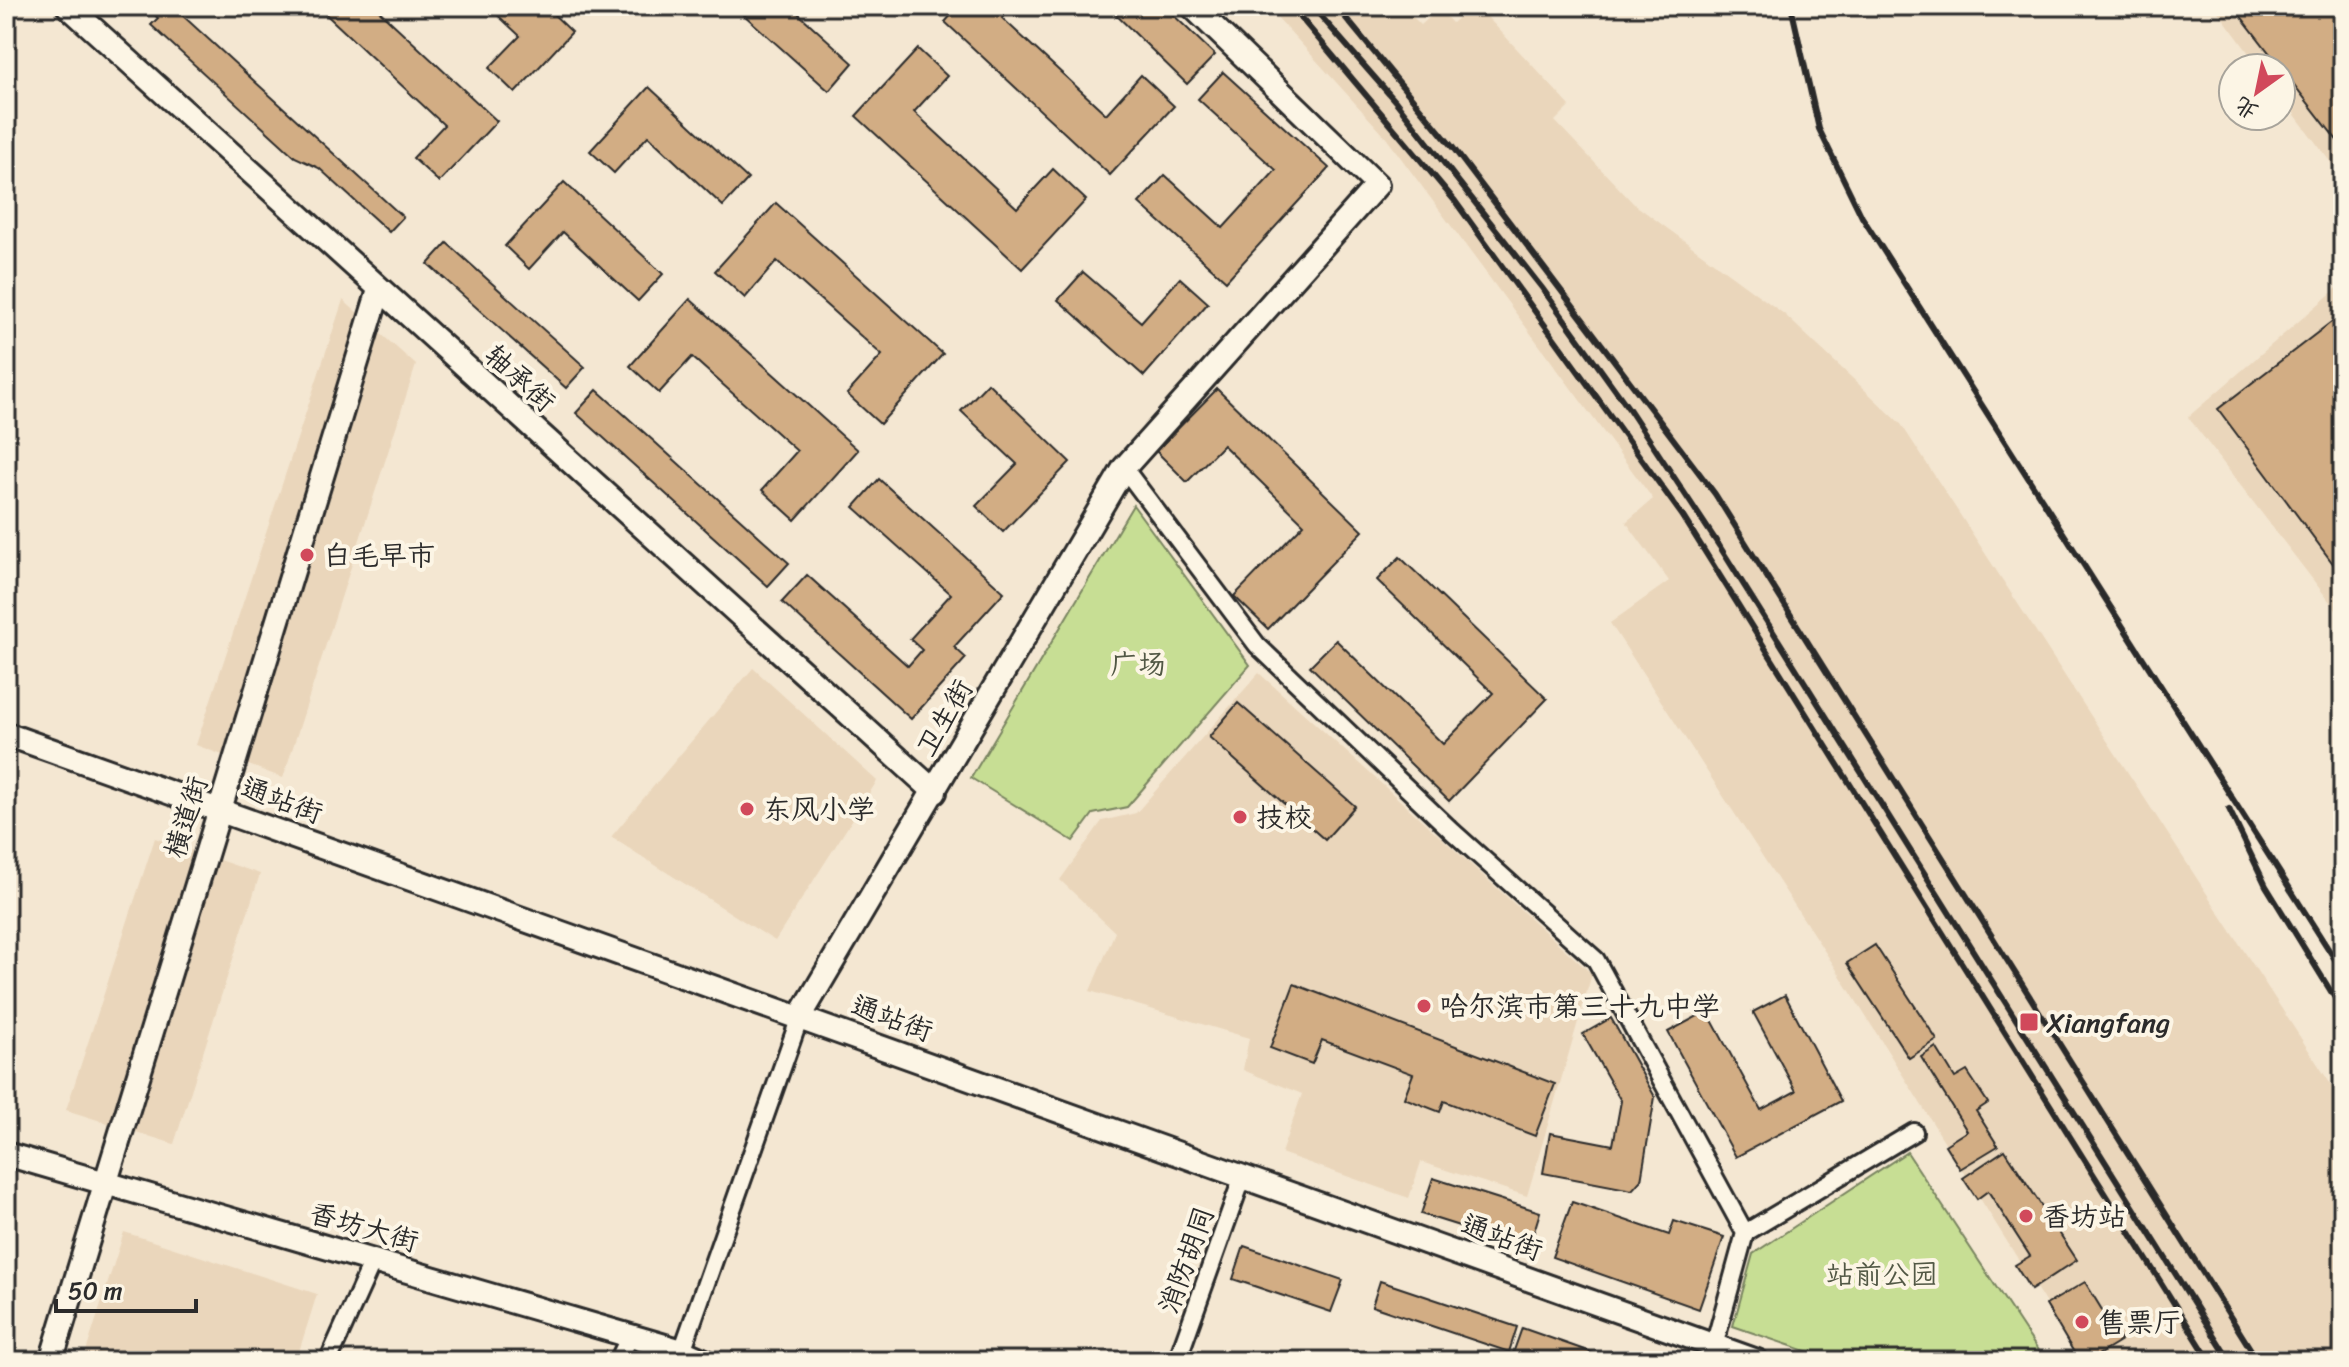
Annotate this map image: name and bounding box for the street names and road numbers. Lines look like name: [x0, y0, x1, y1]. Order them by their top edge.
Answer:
street label: 轴承街: [472, 332, 568, 424]
street label: 卫生街: [902, 669, 986, 767]
street label: 通站街: [234, 763, 330, 837]
street label: 横道街: [150, 770, 222, 864]
street label: 通站街: [844, 981, 940, 1055]
street label: 香坊大街: [303, 1188, 425, 1266]
street label: 消防胡同: [1144, 1199, 1228, 1321]
street label: 通站街: [1454, 1200, 1550, 1274]

